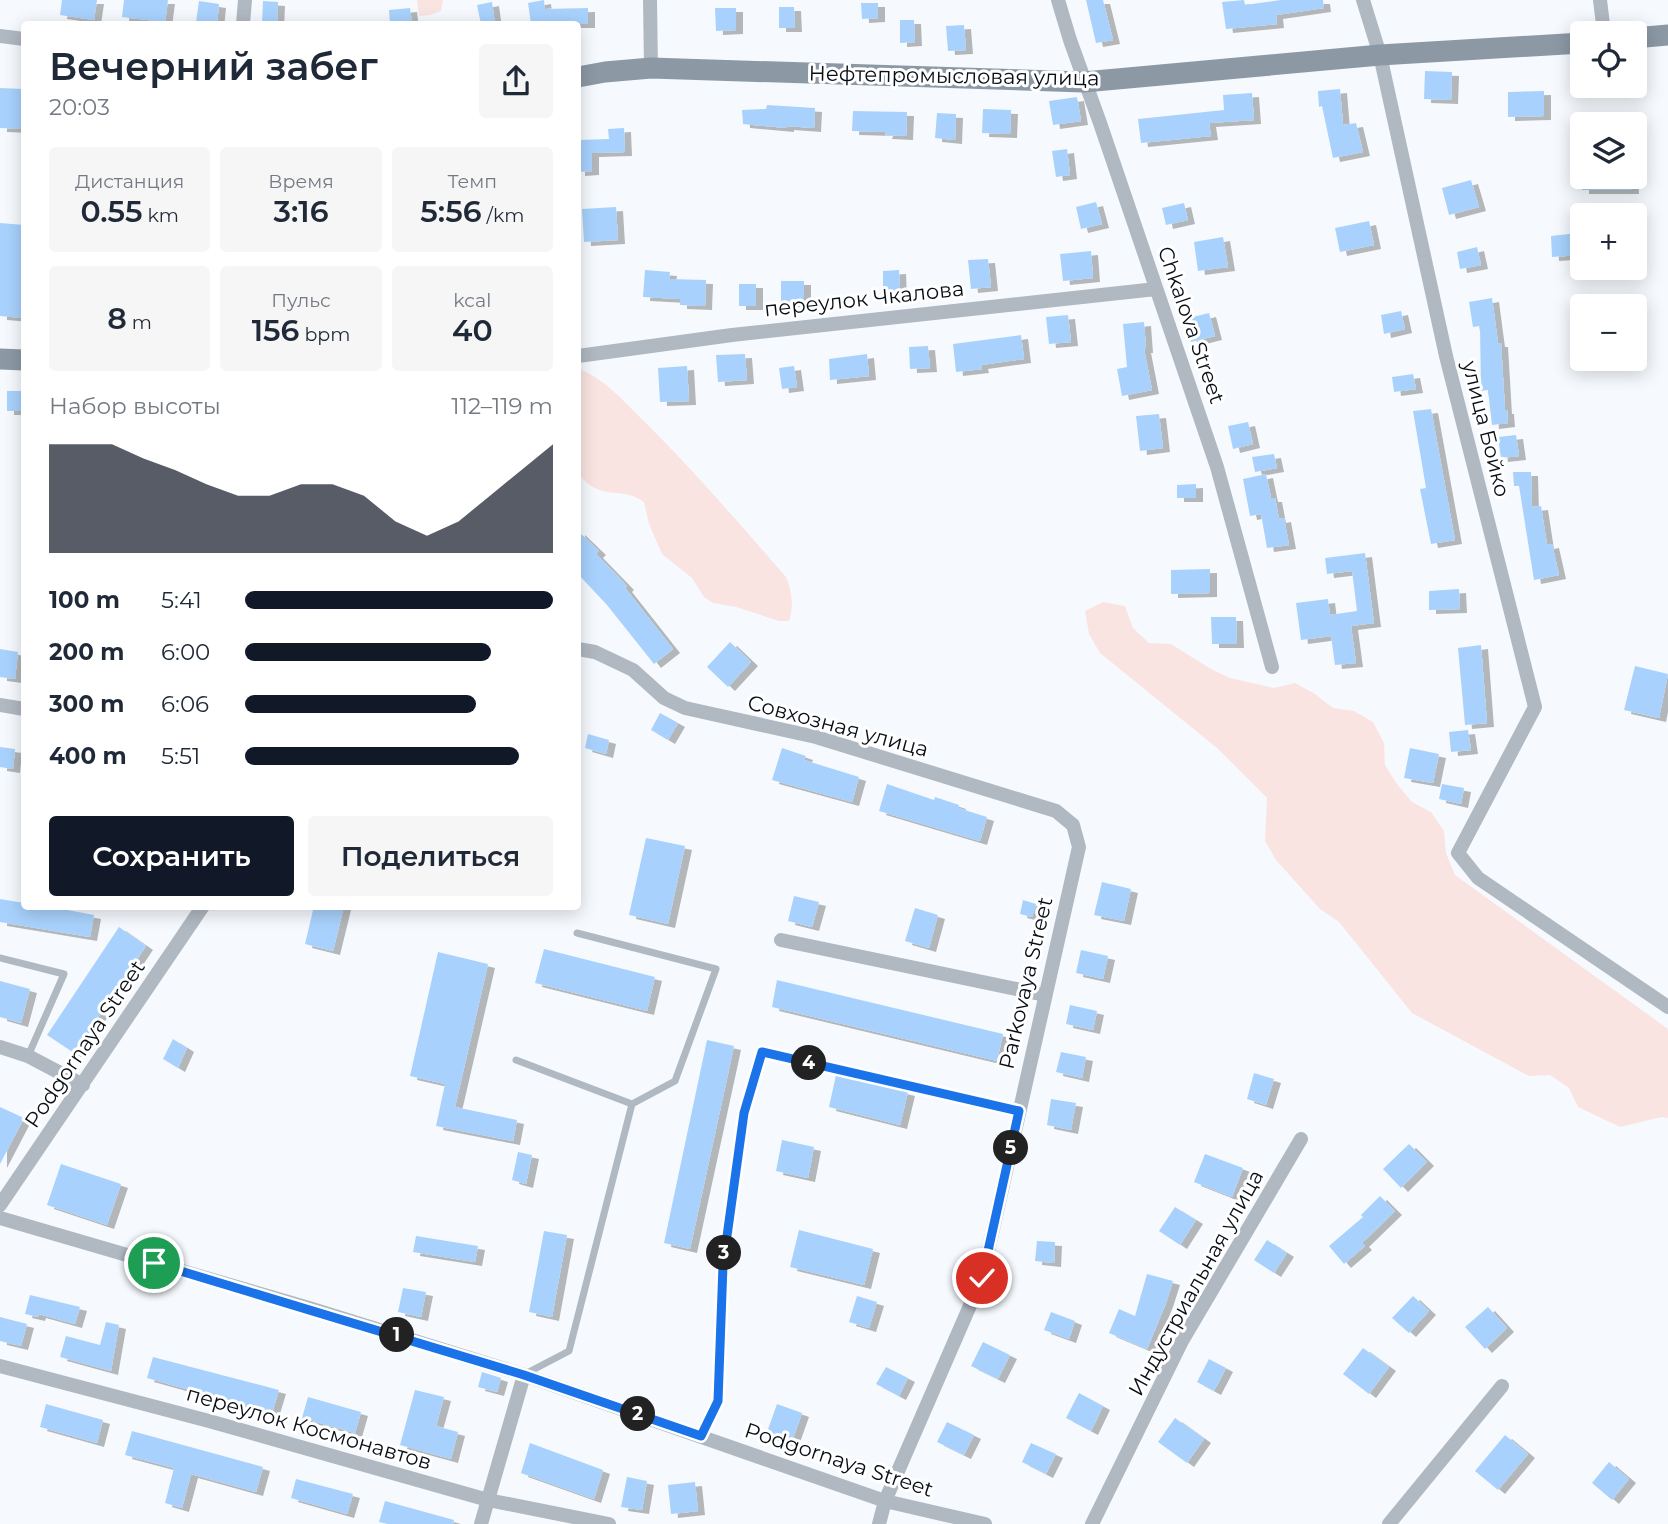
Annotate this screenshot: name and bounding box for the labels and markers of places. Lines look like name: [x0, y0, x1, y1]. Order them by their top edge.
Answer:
pin: 4: [792, 1046, 826, 1080]
pin: 5: [993, 1130, 1028, 1166]
pin: [124, 1233, 184, 1293]
pin: 3: [706, 1236, 742, 1270]
pin: [952, 1248, 1012, 1308]
pin: 1: [380, 1318, 414, 1352]
pin: 2: [620, 1396, 656, 1432]

